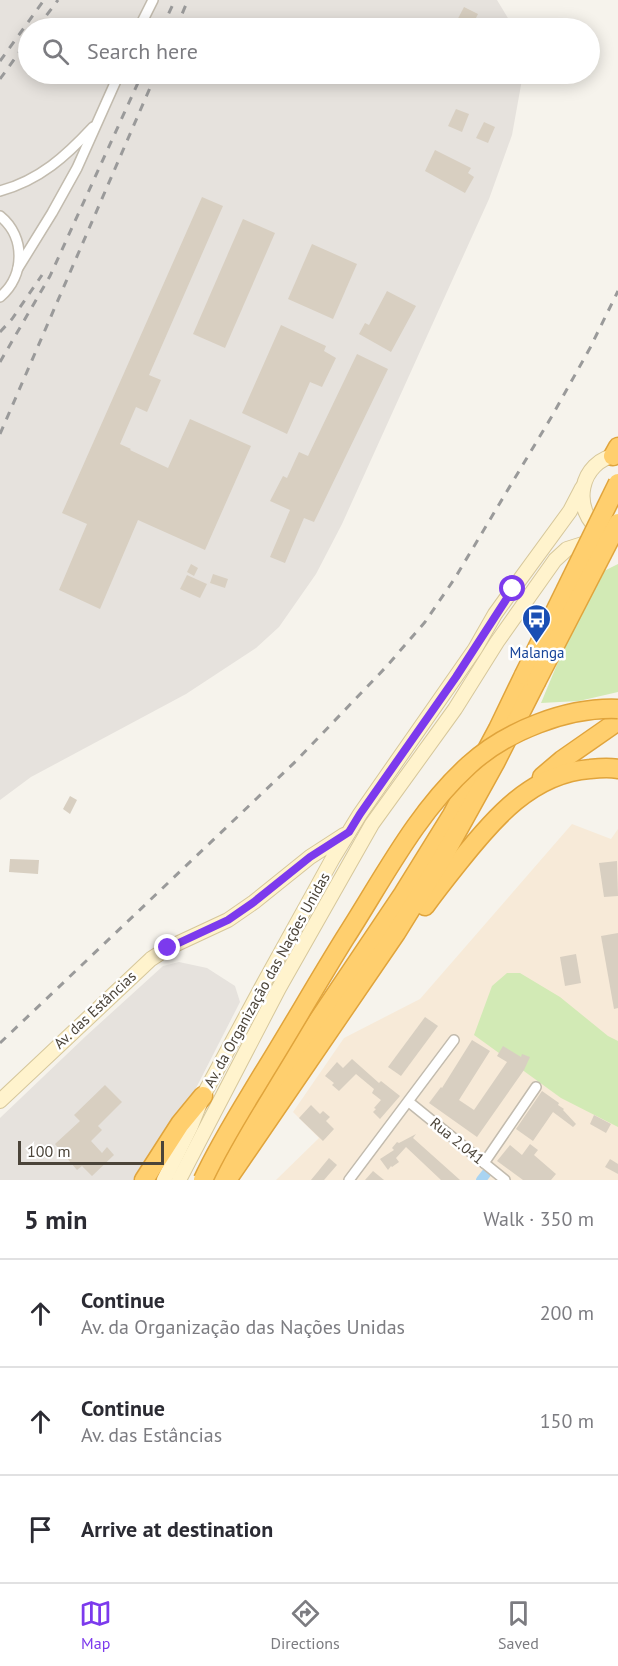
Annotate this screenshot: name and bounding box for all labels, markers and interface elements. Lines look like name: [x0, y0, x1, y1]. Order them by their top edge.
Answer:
search box: [18, 18, 600, 84]
icon: search: [39, 35, 72, 68]
text: Search here: [87, 37, 198, 65]
route start: [499, 575, 525, 601]
bus stop icon: Malanga: [521, 602, 553, 644]
place label: Malanga: [510, 643, 564, 662]
street label: Av. da Organização das Nações Unidas: [199, 869, 334, 1091]
route end: [154, 934, 180, 960]
street label: Av. das Estâncias: [49, 967, 140, 1053]
street label: Rua 2.041: [426, 1113, 488, 1168]
scale bar: [18, 1138, 164, 1166]
text: 100 m: [27, 1141, 70, 1161]
text: 5 min: [24, 1203, 87, 1236]
text: Walk · 350 m: [483, 1206, 594, 1232]
text: Continue: [81, 1286, 165, 1314]
icon: ahead: [24, 1297, 57, 1330]
text: 200 m: [540, 1300, 594, 1326]
text: Av. da Organização das Nações Unidas: [81, 1314, 405, 1340]
text: Continue: [81, 1394, 165, 1422]
icon: ahead: [24, 1405, 57, 1438]
text: 150 m: [540, 1408, 594, 1434]
text: Av. das Estâncias: [81, 1422, 222, 1448]
icon: arrive: [24, 1513, 57, 1546]
text: Arrive at destination: [81, 1515, 273, 1543]
tab: Map: [79, 1597, 112, 1653]
tab: Directions: [271, 1597, 340, 1653]
tab: Saved: [498, 1597, 539, 1653]

